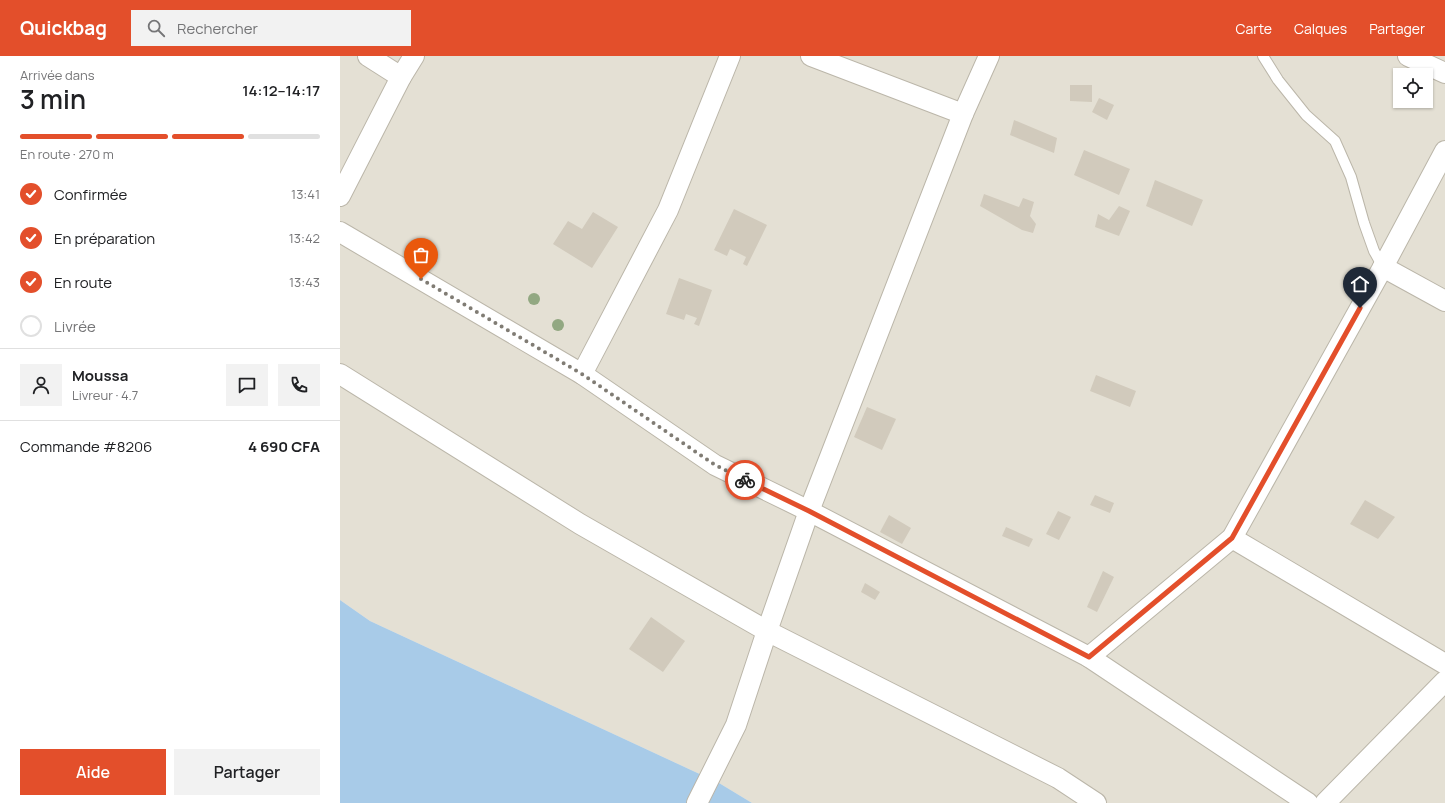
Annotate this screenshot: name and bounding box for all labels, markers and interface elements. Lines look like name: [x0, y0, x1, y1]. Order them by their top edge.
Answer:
search box: [131, 10, 411, 46]
text: Quickbag: [20, 15, 107, 41]
icon: search: [145, 17, 167, 39]
text: Rechercher: [177, 18, 258, 39]
text: Carte: [1236, 19, 1272, 38]
text: Calques: [1294, 19, 1347, 38]
text: Partager: [1369, 19, 1425, 38]
text: Arrivée dans: [20, 66, 95, 84]
map controls: [1393, 68, 1433, 108]
button: locate: [1393, 68, 1433, 108]
text: 14:12–14:17: [242, 80, 320, 101]
text: 3 min: [20, 81, 86, 117]
text: En route · 270 m: [20, 145, 114, 163]
icon: check: [20, 183, 42, 205]
text: Confirmée: [54, 184, 127, 205]
text: 13:41: [291, 185, 320, 203]
icon: check: [20, 227, 42, 249]
text: En préparation: [54, 228, 155, 249]
text: 13:42: [289, 229, 320, 247]
pin: [404, 238, 438, 279]
icon: bag: [410, 244, 432, 266]
pin: [1343, 267, 1377, 308]
icon: check: [20, 271, 42, 293]
text: En route: [54, 272, 112, 293]
text: 13:43: [289, 273, 320, 291]
icon: home: [1349, 273, 1371, 295]
text: Livrée: [54, 316, 96, 337]
button: person: [20, 364, 62, 406]
button: chat: [226, 364, 268, 406]
button: phone: [278, 364, 320, 406]
text: Moussa: [72, 365, 128, 386]
text: Livreur · 4.7: [72, 386, 138, 404]
text: Commande #8206: [20, 436, 152, 457]
text: 4 690 CFA: [248, 436, 320, 457]
courier: [725, 460, 765, 500]
icon: bike: [734, 469, 756, 491]
button: Aide: [20, 749, 166, 795]
button: Partager: [174, 749, 320, 795]

